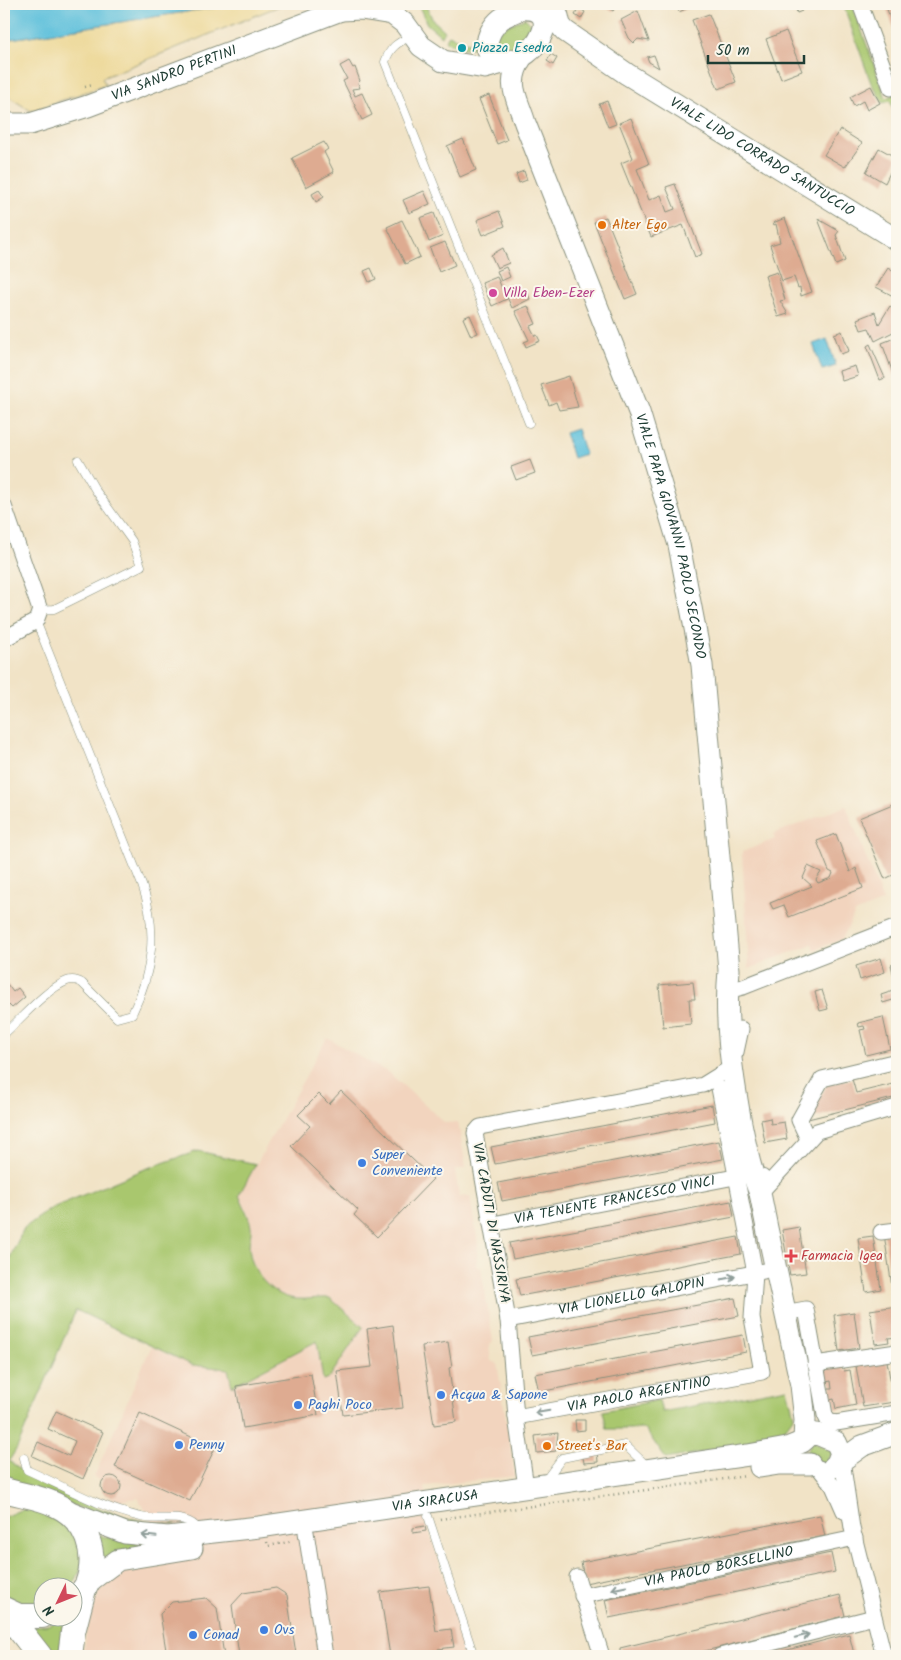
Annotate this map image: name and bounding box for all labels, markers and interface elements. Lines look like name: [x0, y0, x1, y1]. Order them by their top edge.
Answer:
scale bar: [708, 32, 805, 64]
place label: Piazza Esedra: [472, 37, 553, 59]
street label: VIA SANDRO PERTINI: [108, 39, 240, 107]
text: 50 m: [716, 39, 750, 63]
marker: Piazza Esedra: [456, 42, 468, 54]
street label: VIALE LIDO CORRADO SANTUCCIO: [665, 92, 859, 222]
place label: Alter Ego: [612, 214, 667, 236]
marker: Alter Ego: [596, 219, 608, 231]
place label: Villa Eben-Ezer: [503, 282, 595, 304]
marker: Villa Eben-Ezer: [487, 287, 499, 299]
street label: VIALE PAPA GIOVANNI PAOLO SECONDO: [629, 411, 712, 661]
street label: VIA CADUTI DI NASSIRIYA: [466, 1141, 516, 1305]
place label: Super Conveniente: [372, 1144, 443, 1182]
marker: Super Conveniente: [356, 1157, 368, 1169]
street label: VIA TENENTE FRANCESCO VINCI: [512, 1170, 717, 1231]
place label: Farmacia Igea: [801, 1245, 883, 1267]
marker: Farmacia Igea: [785, 1250, 797, 1262]
street label: VIA LIONELLO GALOPIN: [557, 1271, 707, 1321]
one-way arrow: [719, 1273, 735, 1282]
street label: VIA PAOLO ARGENTINO: [565, 1371, 713, 1418]
place label: Acqua & Sapone: [451, 1384, 548, 1406]
marker: Acqua & Sapone: [435, 1389, 447, 1401]
place label: Paghi Poco: [308, 1394, 372, 1416]
marker: Paghi Poco: [292, 1399, 304, 1411]
one-way arrow: [534, 1408, 550, 1417]
place label: Penny: [189, 1434, 225, 1456]
place label: Street's Bar: [557, 1435, 628, 1457]
marker: Penny: [173, 1439, 185, 1451]
marker: Street's Bar: [541, 1440, 553, 1452]
street label: VIA SIRACUSA: [391, 1484, 480, 1518]
one-way arrow: [141, 1531, 157, 1541]
street label: VIA PAOLO BORSELLINO: [643, 1540, 796, 1593]
north arrow: [32, 1578, 82, 1628]
one-way arrow: [611, 1584, 627, 1593]
text: N: [38, 1599, 60, 1621]
place label: Ovs: [274, 1619, 294, 1641]
place label: Conad: [203, 1624, 240, 1646]
marker: Ovs: [258, 1624, 270, 1636]
marker: Conad: [187, 1629, 199, 1641]
one-way arrow: [793, 1630, 809, 1640]

